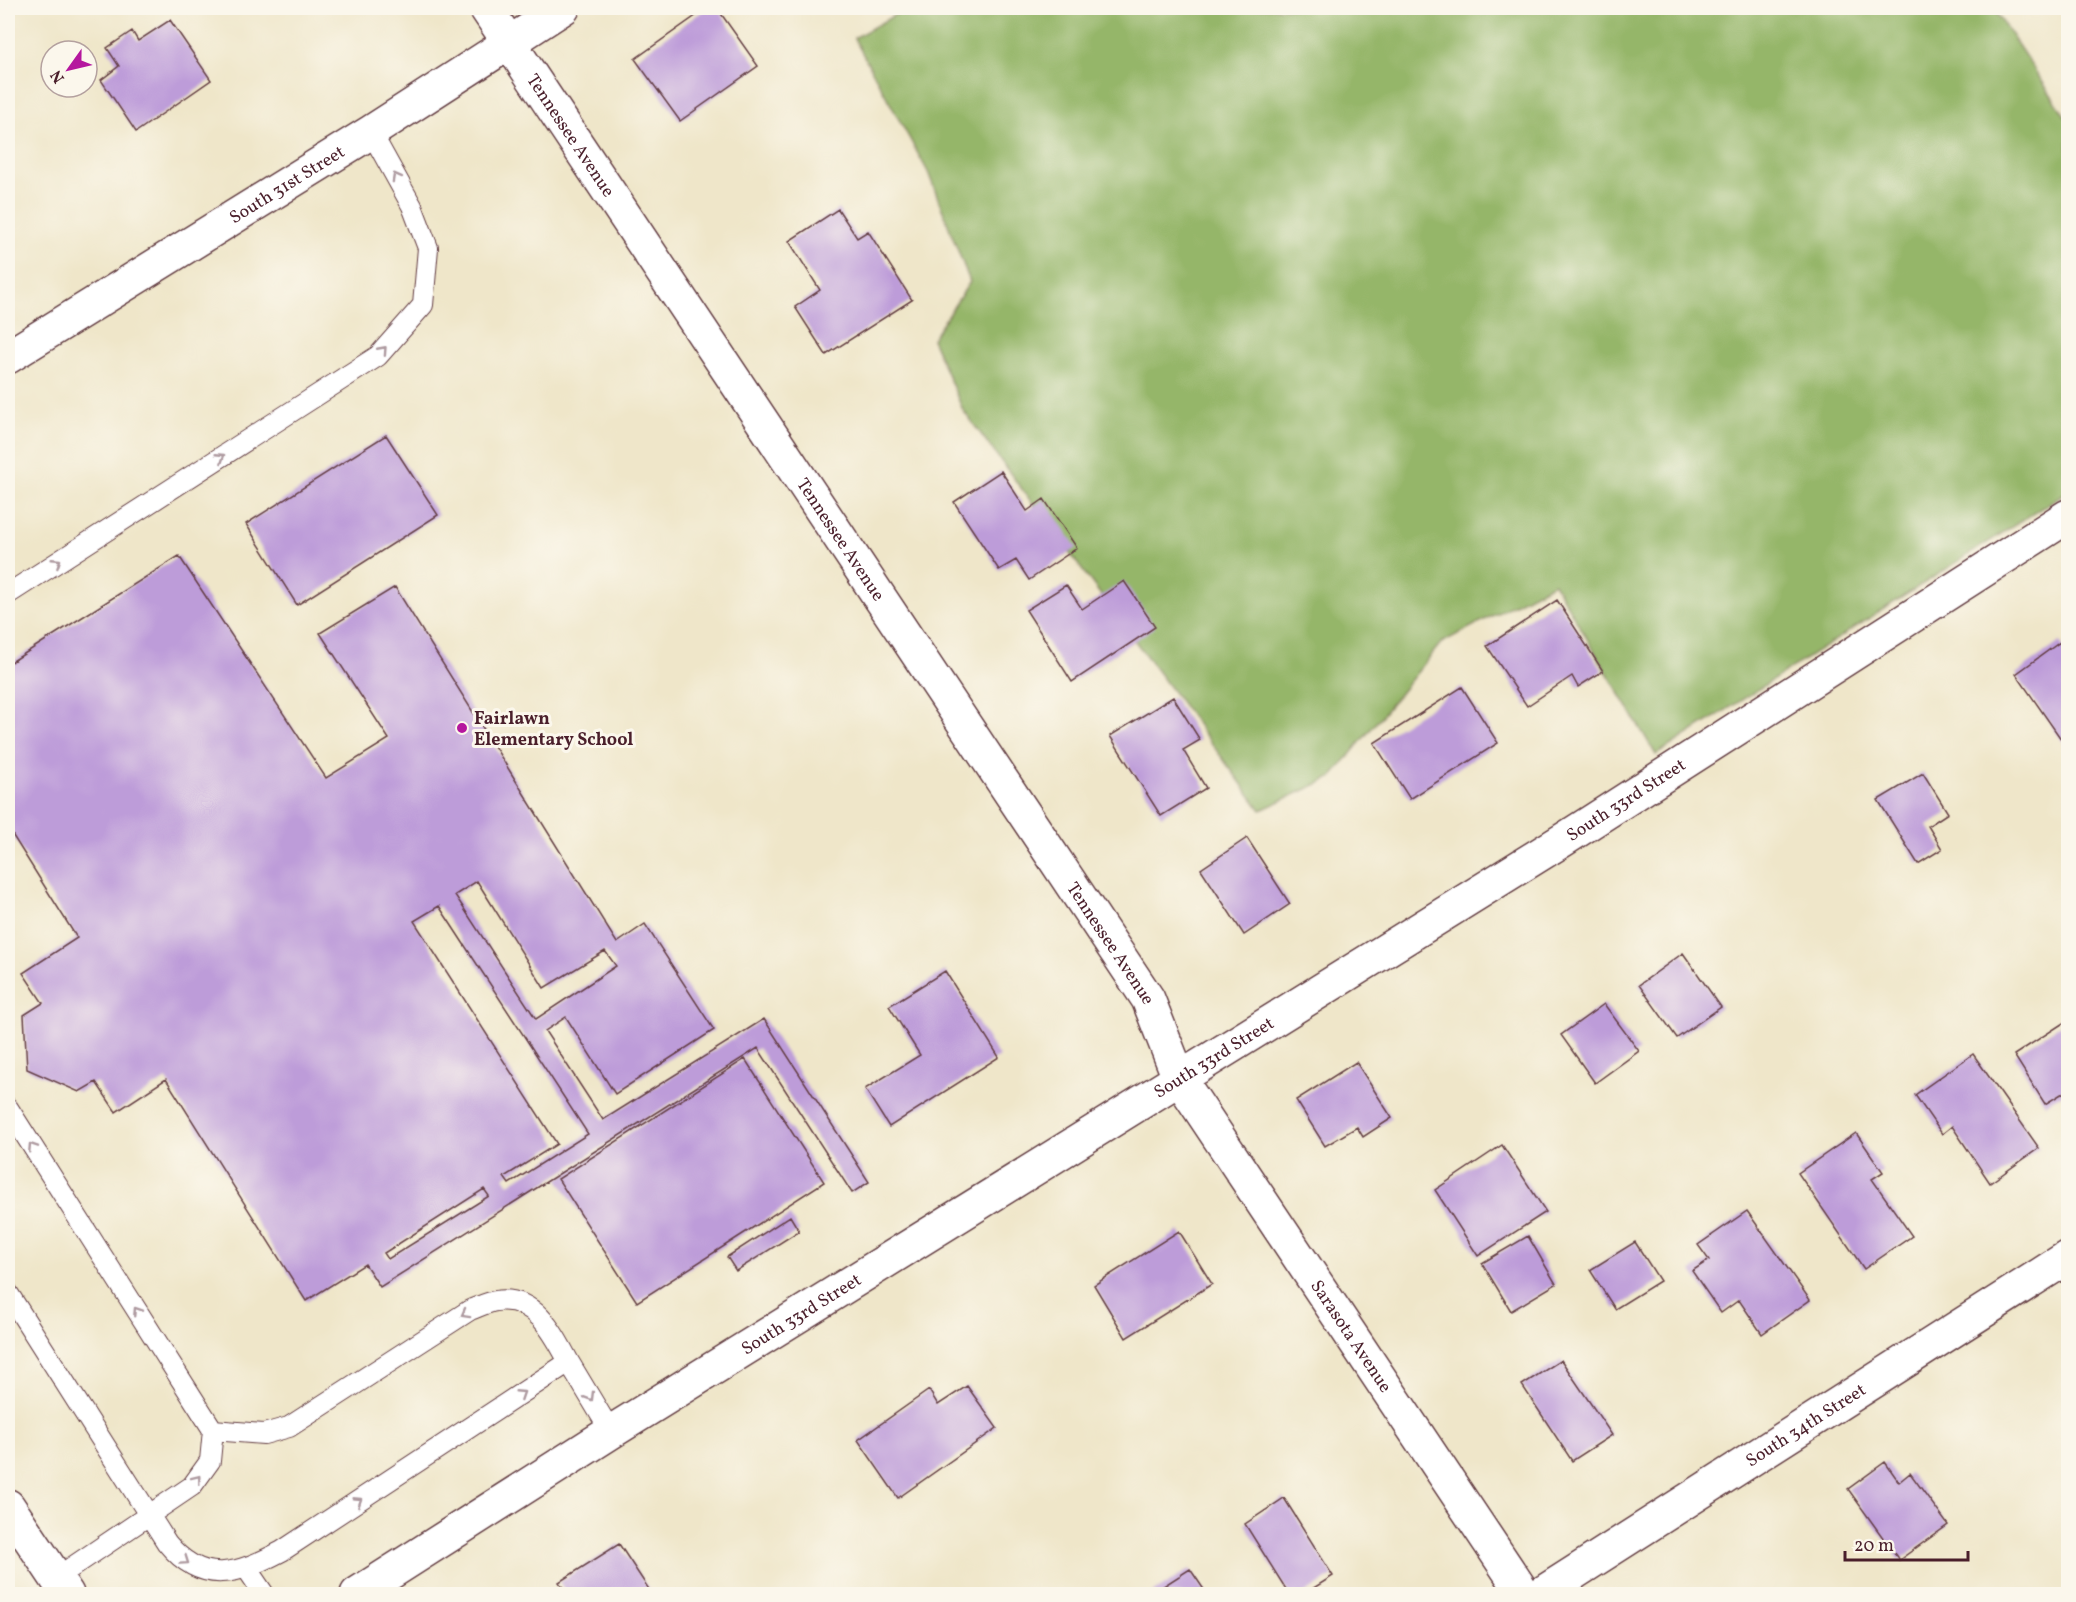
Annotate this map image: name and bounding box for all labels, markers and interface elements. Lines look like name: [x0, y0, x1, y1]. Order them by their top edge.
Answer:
north arrow: [39, 39, 99, 99]
text: N: [46, 65, 71, 87]
street label: Tennessee Avenue: [520, 70, 620, 202]
street label: South 31st Street: [225, 140, 350, 231]
one-way arrow: [392, 173, 403, 183]
one-way arrow: [376, 346, 387, 356]
one-way arrow: [214, 453, 225, 464]
street label: Tennessee Avenue: [790, 474, 890, 607]
one-way arrow: [51, 558, 61, 570]
place label: Fairlawn Elementary School: [474, 707, 634, 753]
marker: Fairlawn Elementary School: [455, 721, 469, 735]
street label: South 33rd Street: [1562, 753, 1691, 849]
street label: Tennessee Avenue: [1060, 878, 1160, 1008]
street label: South 33rd Street: [1150, 1012, 1279, 1105]
one-way arrow: [28, 1143, 39, 1154]
street label: South 33rd Street: [737, 1268, 867, 1362]
street label: Sarasota Avenue: [1304, 1276, 1397, 1398]
one-way arrow: [133, 1307, 144, 1318]
one-way arrow: [460, 1307, 471, 1318]
street label: South 34th Street: [1741, 1378, 1871, 1474]
one-way arrow: [515, 1390, 525, 1402]
one-way arrow: [583, 1391, 595, 1401]
one-way arrow: [189, 1475, 200, 1486]
one-way arrow: [352, 1497, 362, 1509]
scale bar: [1845, 1524, 1968, 1562]
text: 20 m: [1854, 1534, 1894, 1559]
one-way arrow: [179, 1554, 190, 1565]

